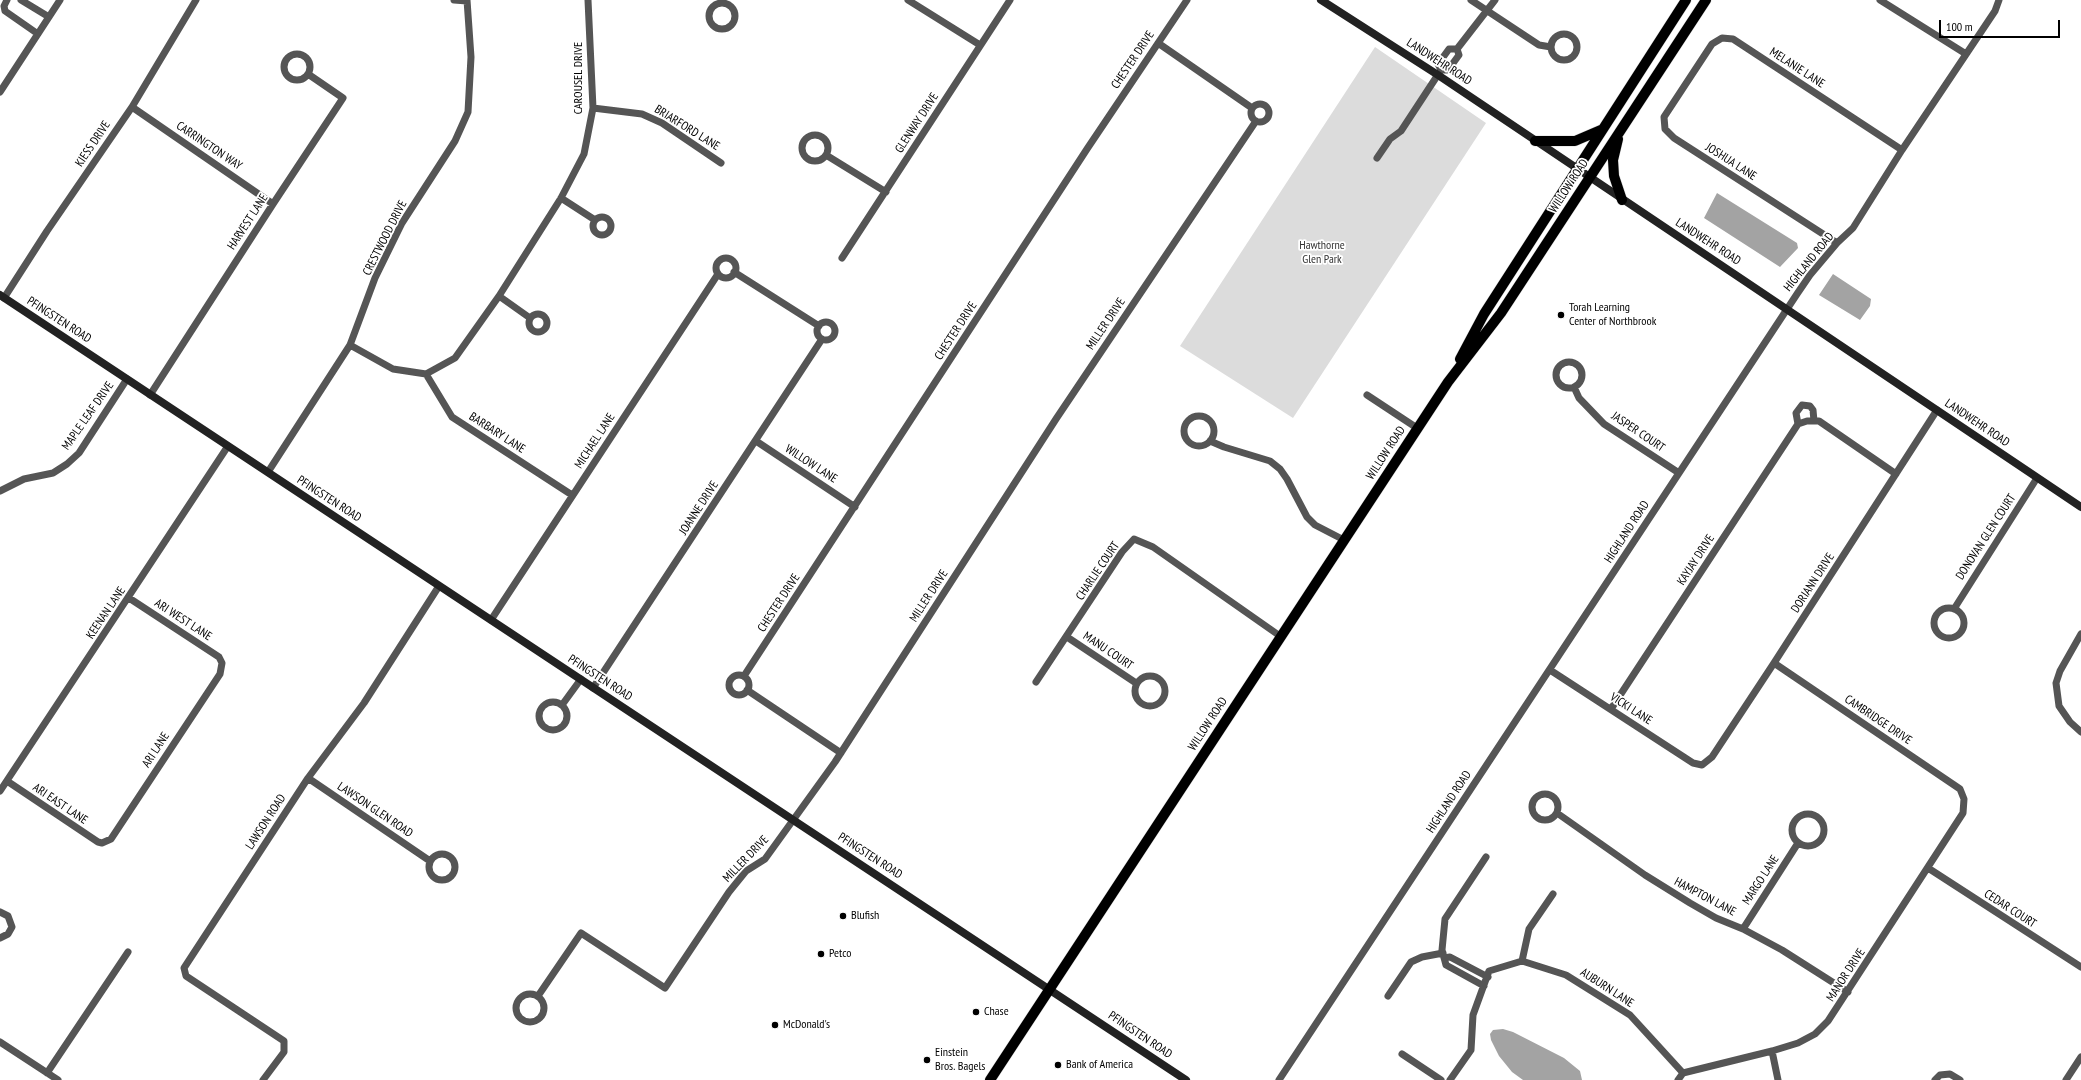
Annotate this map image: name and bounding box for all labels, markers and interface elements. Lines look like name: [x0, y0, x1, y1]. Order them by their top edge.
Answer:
scale bar: [1941, 12, 2062, 38]
text: 100 m: [1946, 19, 1973, 34]
street label: CHESTER DRIVE: [1108, 28, 1158, 92]
street label: LANDWEHR ROAD: [1404, 36, 1474, 88]
street label: CAROUSEL DRIVE: [572, 42, 586, 114]
street label: MELANIE LANE: [1767, 45, 1827, 91]
street label: GLENWAY DRIVE: [892, 90, 942, 156]
street label: BRIARFORD LANE: [652, 102, 722, 154]
street label: KIESS DRIVE: [72, 118, 114, 170]
street label: CARRINGTON WAY: [173, 119, 245, 173]
street label: JOSHUA LANE: [1703, 140, 1759, 184]
street label: WILLOW ROAD: [1546, 157, 1592, 215]
street label: HARVEST LANE: [225, 191, 271, 253]
street label: CRESTWOOD DRIVE: [360, 198, 410, 278]
street label: LANDWEHR ROAD: [1673, 216, 1743, 268]
street label: HIGHLAND ROAD: [1781, 230, 1837, 294]
park label: Hawthorne Glen Park: [1299, 239, 1345, 267]
street label: PFINGSTEN ROAD: [24, 294, 94, 346]
street label: MILLER DRIVE: [1083, 295, 1129, 353]
street label: CHESTER DRIVE: [932, 299, 980, 363]
place label: Torah Learning Center of Northbrook: [1569, 301, 1656, 329]
marker: Torah Learning Center of Northbrook: [1556, 310, 1566, 320]
street label: MAPLE LEAF DRIVE: [59, 379, 117, 453]
street label: LANDWEHR ROAD: [1942, 396, 2012, 450]
street label: JASPER COURT: [1609, 409, 1667, 455]
street label: BARBARY LANE: [466, 410, 528, 456]
street label: MICHAEL LANE: [572, 411, 618, 471]
street label: WILLOW ROAD: [1363, 424, 1409, 482]
street label: WILLOW LANE: [782, 442, 840, 486]
street label: PFINGSTEN ROAD: [294, 473, 364, 525]
street label: JOANNE DRIVE: [676, 478, 722, 538]
street label: DONOVAN GLEN COURT: [1953, 492, 2019, 582]
street label: HIGHLAND ROAD: [1602, 498, 1652, 566]
street label: KAYJAY DRIVE: [1674, 532, 1718, 588]
street label: CHARLIE COURT: [1073, 539, 1123, 603]
street label: DORIANN DRIVE: [1788, 551, 1838, 615]
street label: MILLER DRIVE: [907, 567, 951, 625]
street label: CHESTER DRIVE: [755, 571, 803, 635]
street label: KEENAN LANE: [83, 584, 129, 642]
street label: ARI WEST LANE: [152, 596, 214, 644]
street label: MANU COURT: [1080, 629, 1136, 673]
street label: PFINGSTEN ROAD: [565, 652, 635, 704]
street label: VICKI LANE: [1607, 690, 1655, 728]
street label: CAMBRIDGE DRIVE: [1842, 692, 1914, 748]
street label: WILLOW ROAD: [1185, 695, 1231, 753]
street label: ARI LANE: [139, 730, 173, 770]
street label: HIGHLAND ROAD: [1424, 768, 1474, 836]
street label: LAWSON GLEN ROAD: [335, 779, 415, 841]
street label: ARI EAST LANE: [30, 780, 90, 828]
street label: LAWSON ROAD: [243, 792, 289, 852]
street label: PFINGSTEN ROAD: [835, 830, 905, 882]
street label: MILLER DRIVE: [720, 833, 772, 885]
street label: MARGO LANE: [1740, 853, 1782, 907]
street label: HAMPTON LANE: [1672, 875, 1738, 919]
street label: CEDAR COURT: [1981, 887, 2039, 931]
place label: Blufish: [851, 909, 879, 923]
marker: Blufish: [838, 911, 848, 921]
street label: MANOR DRIVE: [1824, 946, 1868, 1004]
place label: Petco: [829, 947, 851, 961]
marker: Petco: [816, 949, 826, 959]
street label: AUBURN LANE: [1578, 965, 1636, 1011]
place label: Chase: [984, 1005, 1009, 1019]
marker: Chase: [971, 1007, 981, 1017]
street label: PFINGSTEN ROAD: [1105, 1008, 1175, 1062]
place label: McDonald's: [783, 1018, 830, 1032]
marker: McDonald's: [770, 1020, 780, 1030]
place label: Einstein Bros. Bagels: [935, 1046, 985, 1074]
marker: Einstein Bros. Bagels: [922, 1055, 932, 1065]
place label: Bank of America: [1066, 1058, 1133, 1072]
marker: Bank of America: [1053, 1060, 1063, 1070]

